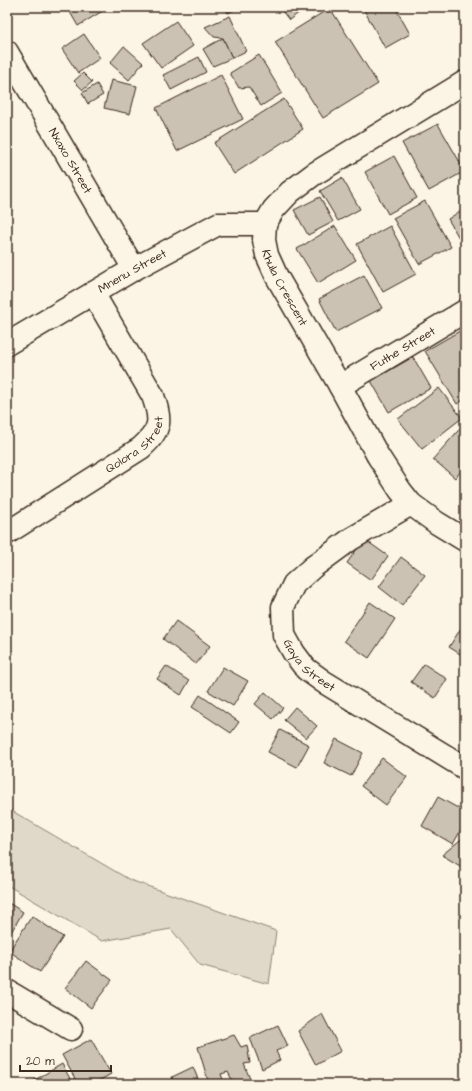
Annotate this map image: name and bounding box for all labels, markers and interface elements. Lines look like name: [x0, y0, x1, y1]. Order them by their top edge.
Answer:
street label: Nxaxo Street: [44, 125, 96, 197]
street label: Mnenu Street: [95, 245, 170, 297]
street label: Khula Crescent: [257, 248, 312, 329]
street label: Futhe Street: [367, 323, 439, 375]
street label: Qolora Street: [102, 416, 167, 478]
street label: Gaya Street: [279, 636, 339, 696]
scale bar: [20, 1047, 111, 1073]
text: 20 m: [26, 1053, 55, 1070]

